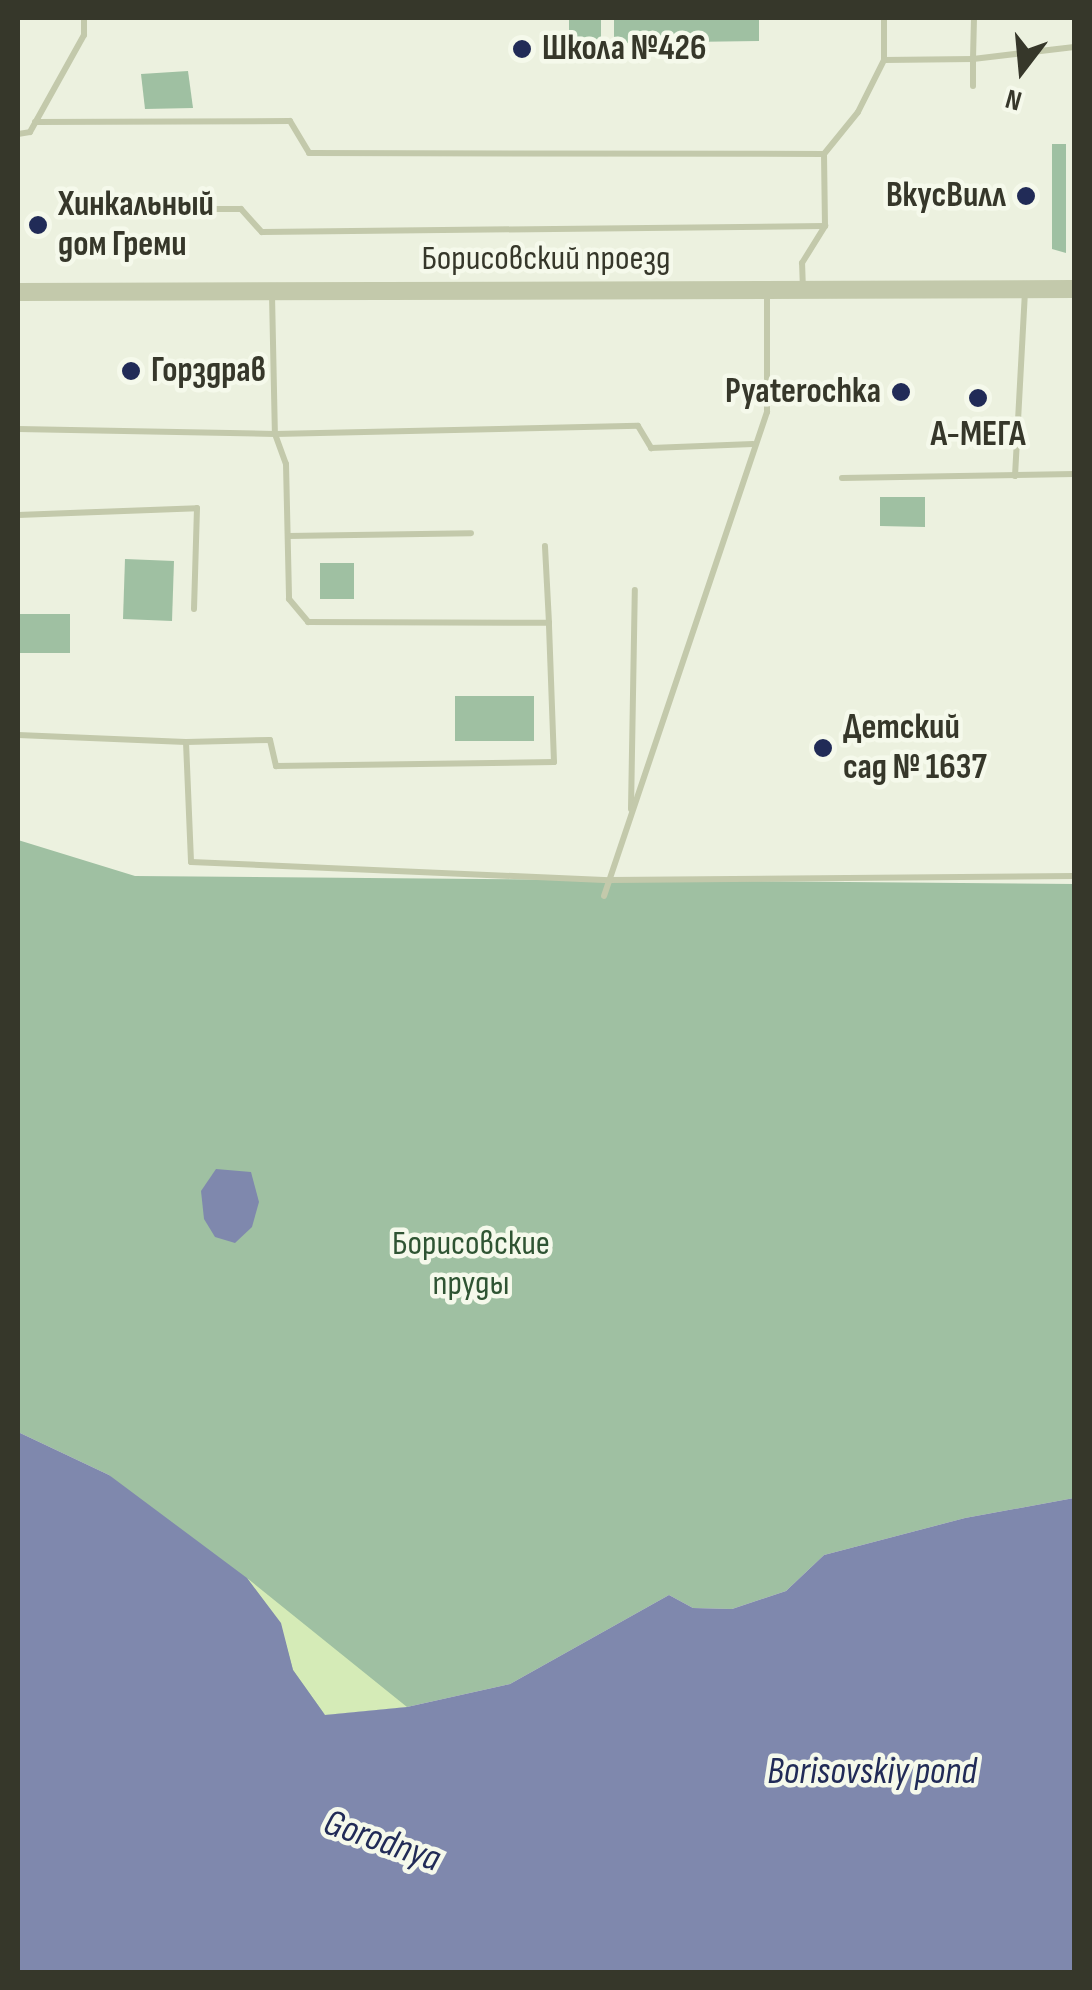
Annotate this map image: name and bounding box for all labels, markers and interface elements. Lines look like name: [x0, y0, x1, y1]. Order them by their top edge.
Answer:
north arrow: [972, 20, 1072, 120]
place label: Школа №426: [542, 28, 706, 70]
marker: Школа №426: [511, 38, 533, 60]
text: N: [1002, 81, 1025, 117]
place label: ВкусВилл: [886, 175, 1006, 217]
place label: Хинкальный дом Греми: [58, 184, 214, 266]
marker: ВкусВилл: [1015, 185, 1037, 207]
marker: Хинкальный дом Греми: [27, 214, 49, 236]
street label: Борисовский проезд: [421, 238, 671, 280]
place label: Горздрав: [151, 350, 266, 392]
marker: Горздрав: [120, 360, 142, 382]
place label: Pyaterochka: [725, 371, 881, 413]
marker: Pyaterochka: [890, 381, 912, 403]
marker: А-МЕГА: [967, 387, 989, 409]
place label: А-МЕГА: [930, 414, 1026, 456]
place label: Детский сад № 1637: [843, 707, 987, 789]
marker: Детский сад № 1637: [812, 737, 834, 759]
park label: Борисовские пруды: [392, 1223, 550, 1305]
water label: Borisovskiy pond: [767, 1749, 977, 1795]
water label: Gorodnya: [318, 1800, 446, 1882]

